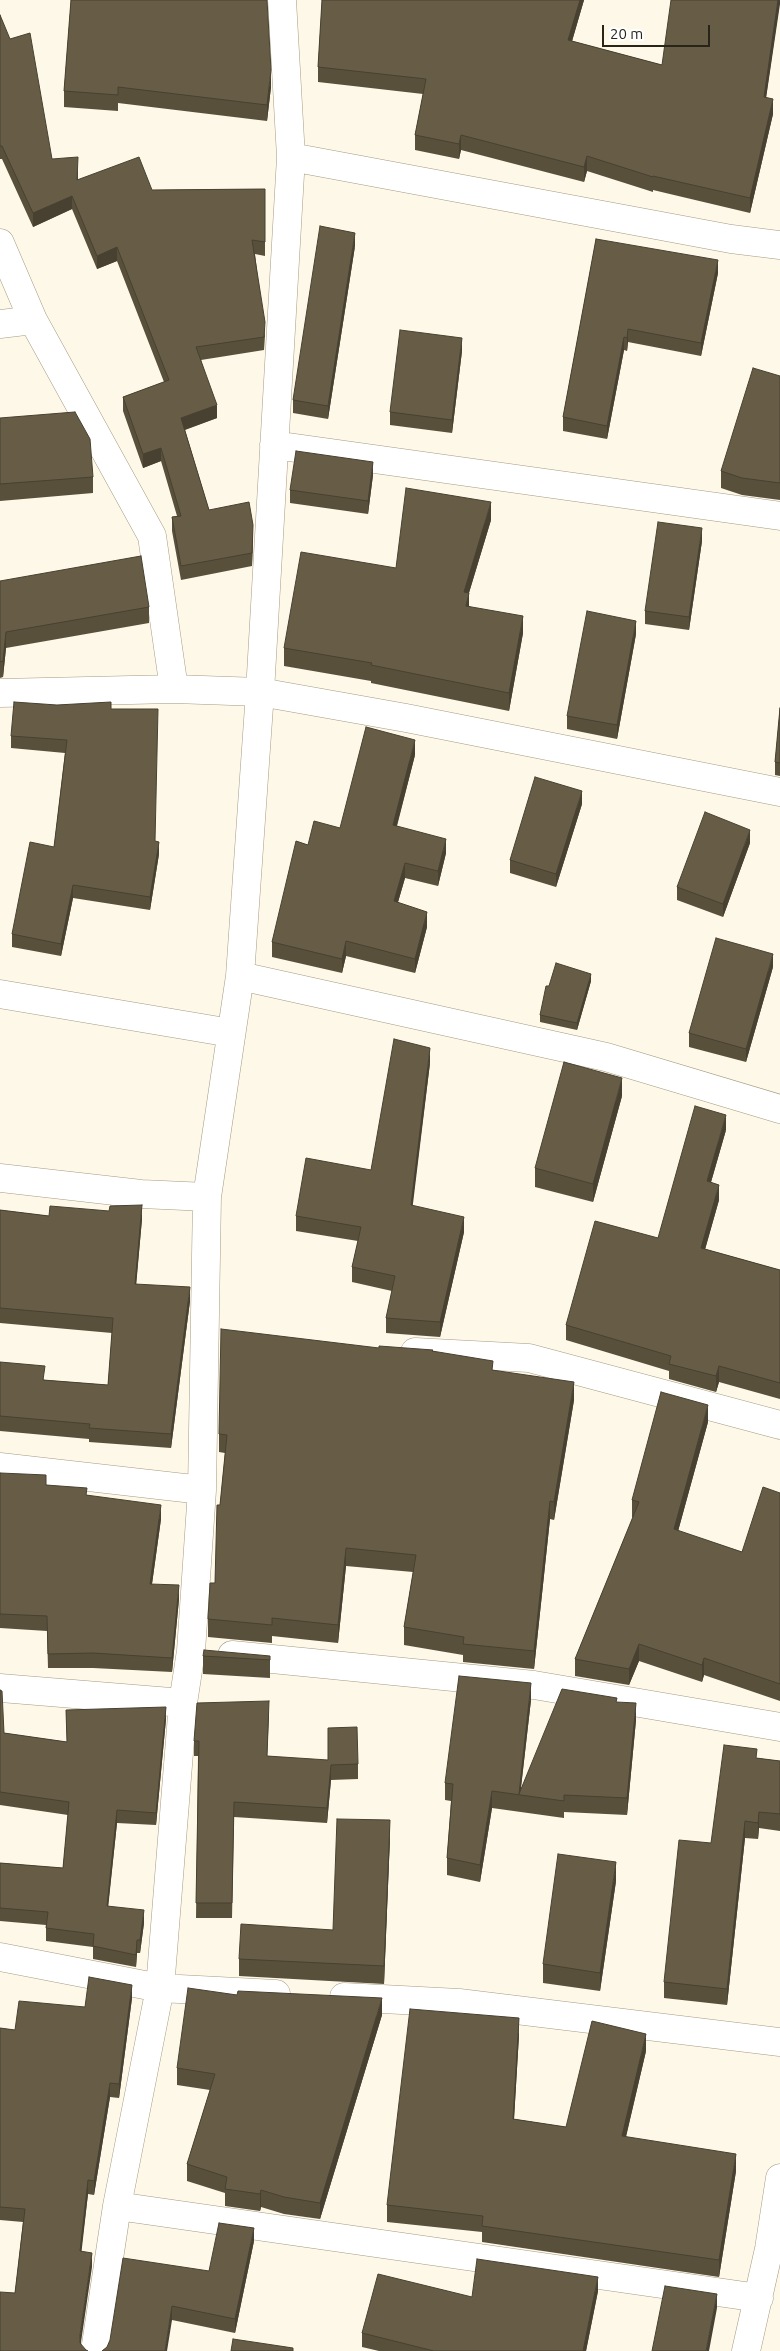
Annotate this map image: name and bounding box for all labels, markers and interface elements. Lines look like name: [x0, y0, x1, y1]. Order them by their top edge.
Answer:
scale bar: [605, 15, 712, 47]
text: 20 m: [610, 25, 643, 42]

